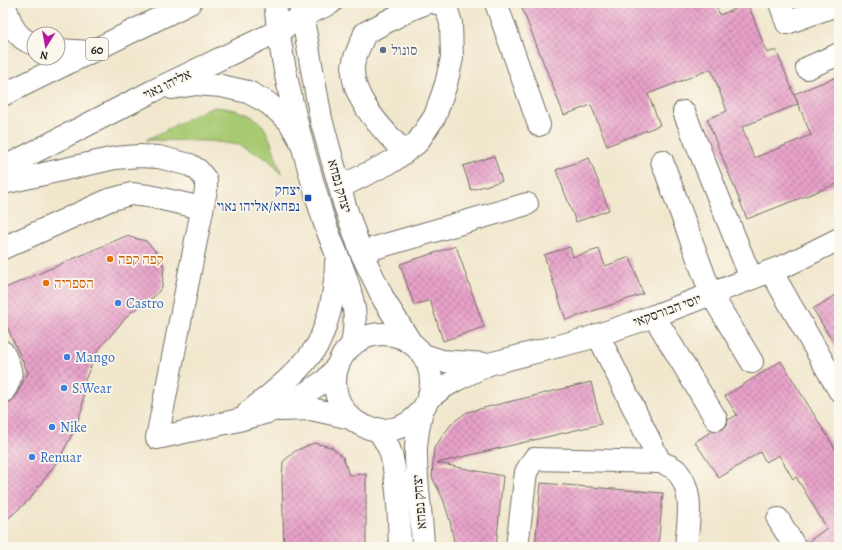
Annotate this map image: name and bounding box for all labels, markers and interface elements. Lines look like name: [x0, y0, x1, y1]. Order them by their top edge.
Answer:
north arrow: [26, 26, 66, 66]
road number: 60: [86, 38, 108, 60]
place label: סונול: [391, 41, 417, 60]
marker: סונול: [378, 45, 388, 55]
text: N: [39, 47, 50, 63]
street label: אליהו נאוי: [140, 65, 195, 104]
street label: יצחק נפחא: [323, 157, 356, 215]
place label: יצחק נפחא/אליהו נאוי: [217, 181, 300, 216]
marker: יצחק נפחא/אליהו נאוי: [303, 193, 313, 203]
place label: קפה קפה: [118, 250, 164, 269]
marker: קפה קפה: [105, 254, 115, 264]
place label: הספריה: [54, 274, 94, 293]
marker: הספריה: [41, 278, 51, 288]
street label: יוסי הבורסקאי: [630, 289, 704, 332]
place label: Castro: [126, 294, 164, 313]
marker: Castro: [113, 298, 123, 308]
place label: Mango: [75, 348, 115, 367]
marker: Mango: [62, 352, 72, 362]
place label: S.Wear: [72, 379, 112, 398]
marker: S.Wear: [59, 383, 69, 393]
place label: Nike: [60, 418, 87, 437]
marker: Nike: [47, 422, 57, 432]
place label: Renuar: [40, 448, 82, 467]
marker: Renuar: [27, 452, 37, 462]
street label: יצחק נפחא: [408, 474, 431, 530]

